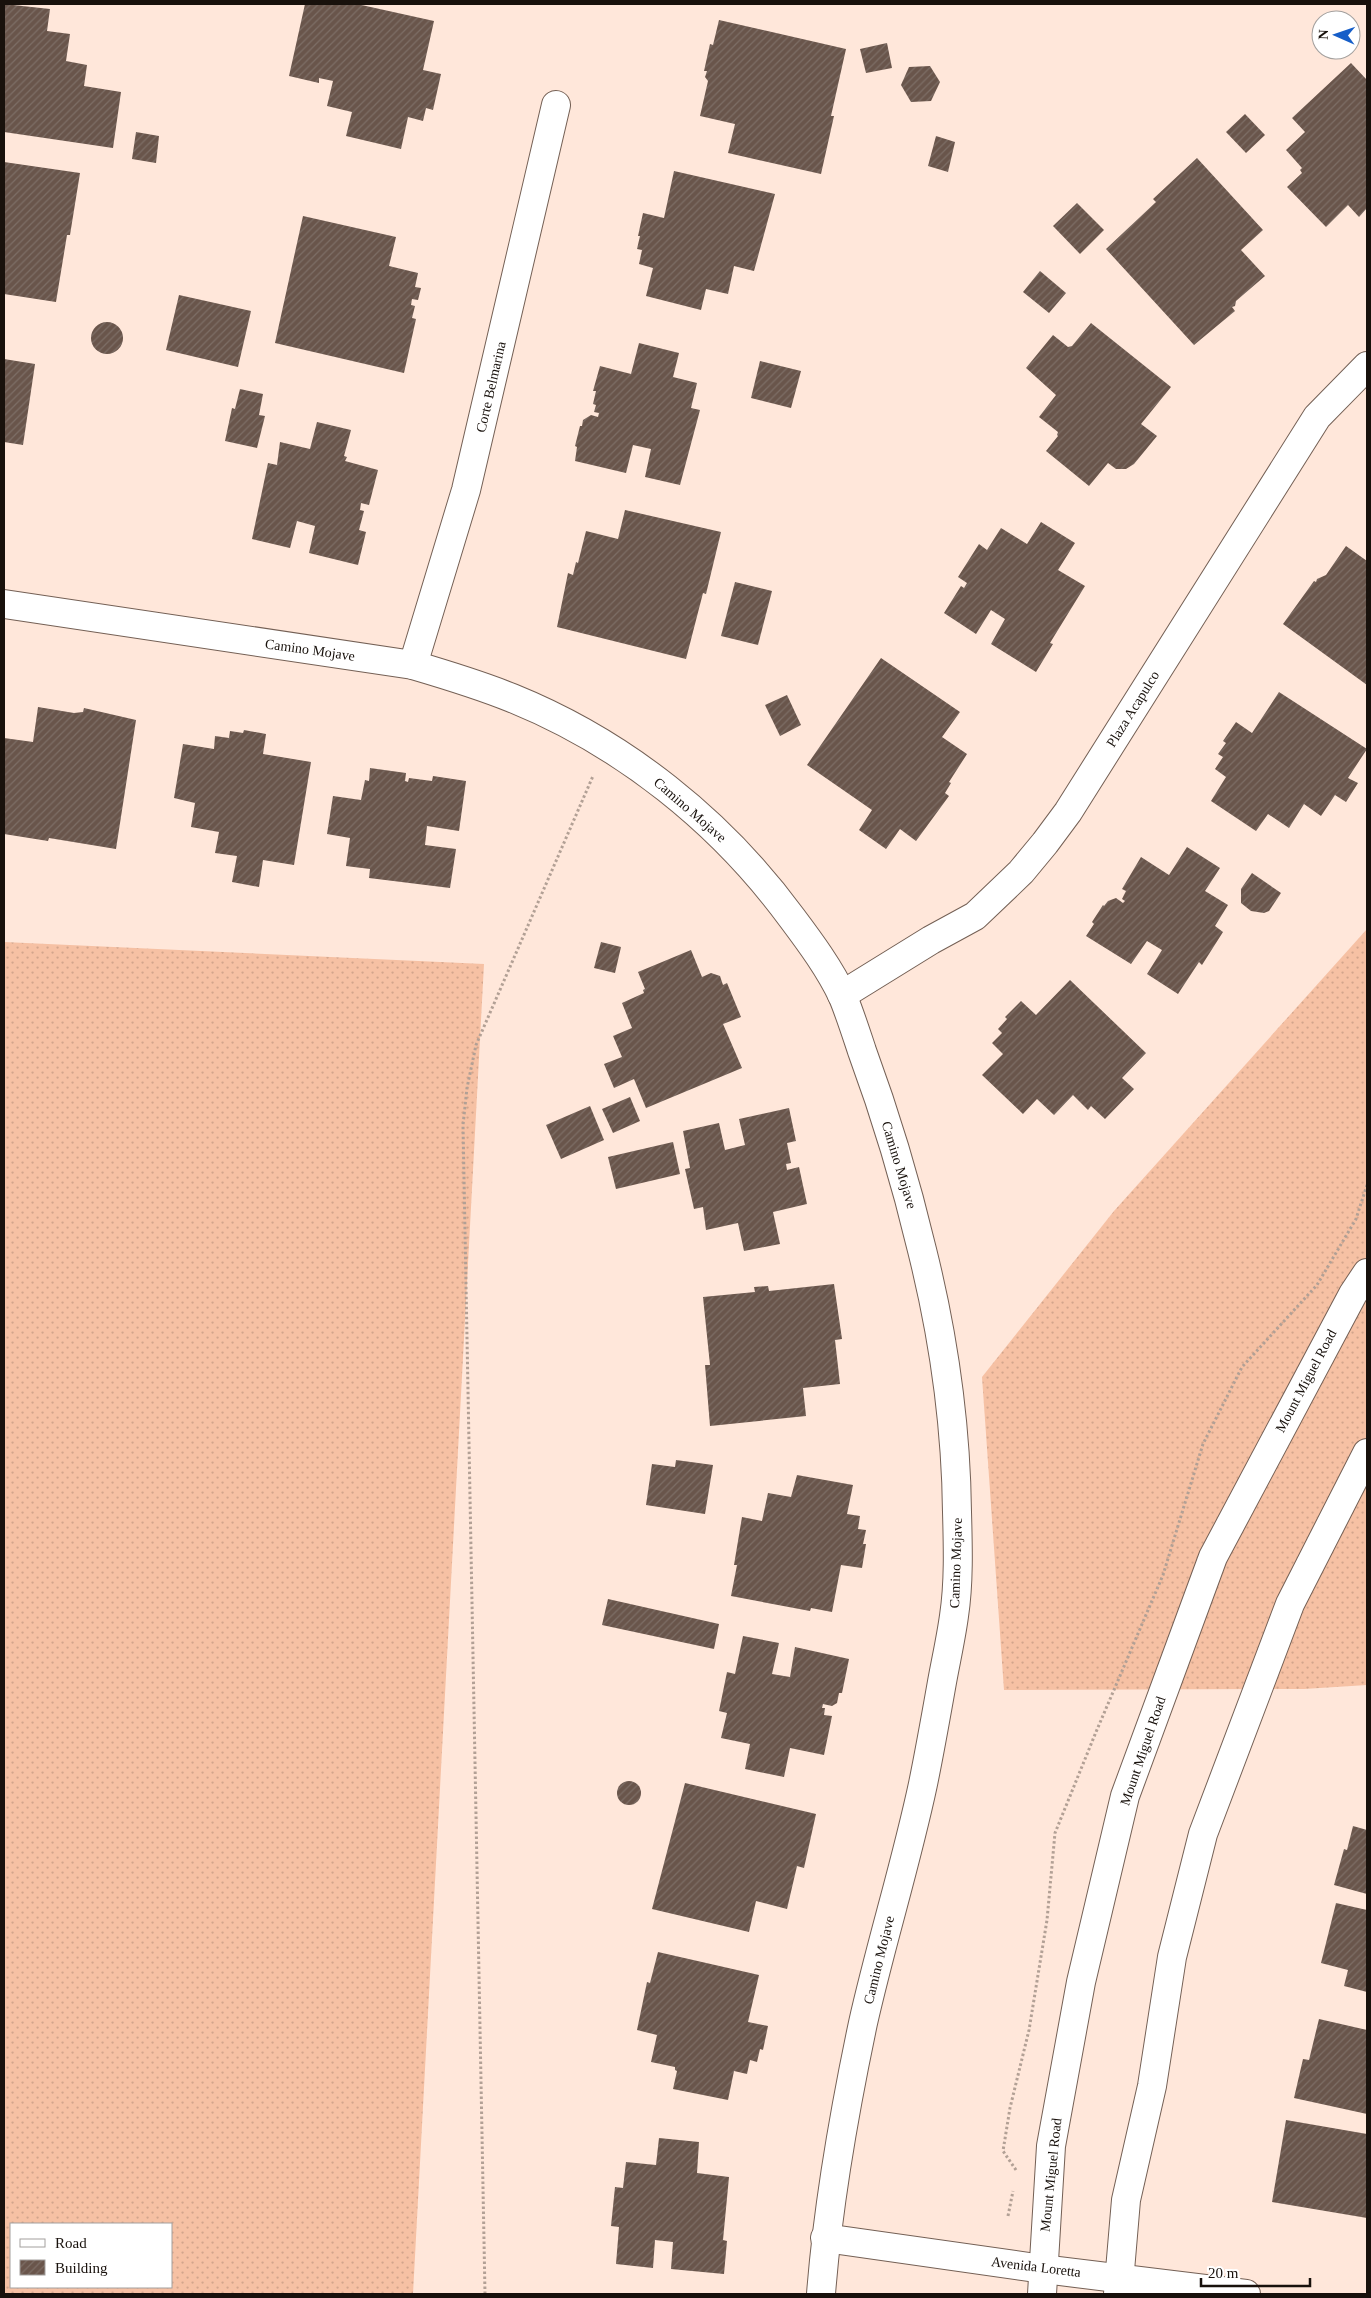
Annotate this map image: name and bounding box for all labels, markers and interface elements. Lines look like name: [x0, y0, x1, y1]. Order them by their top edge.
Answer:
north arrow: [1311, 10, 1361, 60]
text: N: [1316, 29, 1331, 40]
street label: Corte Belmarina: [473, 339, 509, 434]
street label: Camino Mojave: [264, 636, 356, 664]
street label: Plaza Acapulco: [1104, 668, 1162, 750]
street label: Camino Mojave: [651, 775, 729, 845]
street label: Camino Mojave: [879, 1119, 919, 1211]
street label: Mount Miguel Road: [1273, 1327, 1339, 1435]
street label: Camino Mojave: [947, 1517, 965, 1609]
street label: Mount Miguel Road: [1117, 1695, 1169, 1807]
street label: Camino Mojave: [861, 1914, 897, 2006]
street label: Mount Miguel Road: [1038, 2117, 1064, 2233]
legend: [10, 2223, 172, 2288]
text: Road: [55, 2235, 87, 2251]
street label: Avenida Loretta: [990, 2254, 1083, 2280]
scale bar: [1201, 2256, 1310, 2288]
text: Building: [55, 2260, 108, 2276]
text: 20 m: [1208, 2265, 1239, 2281]

